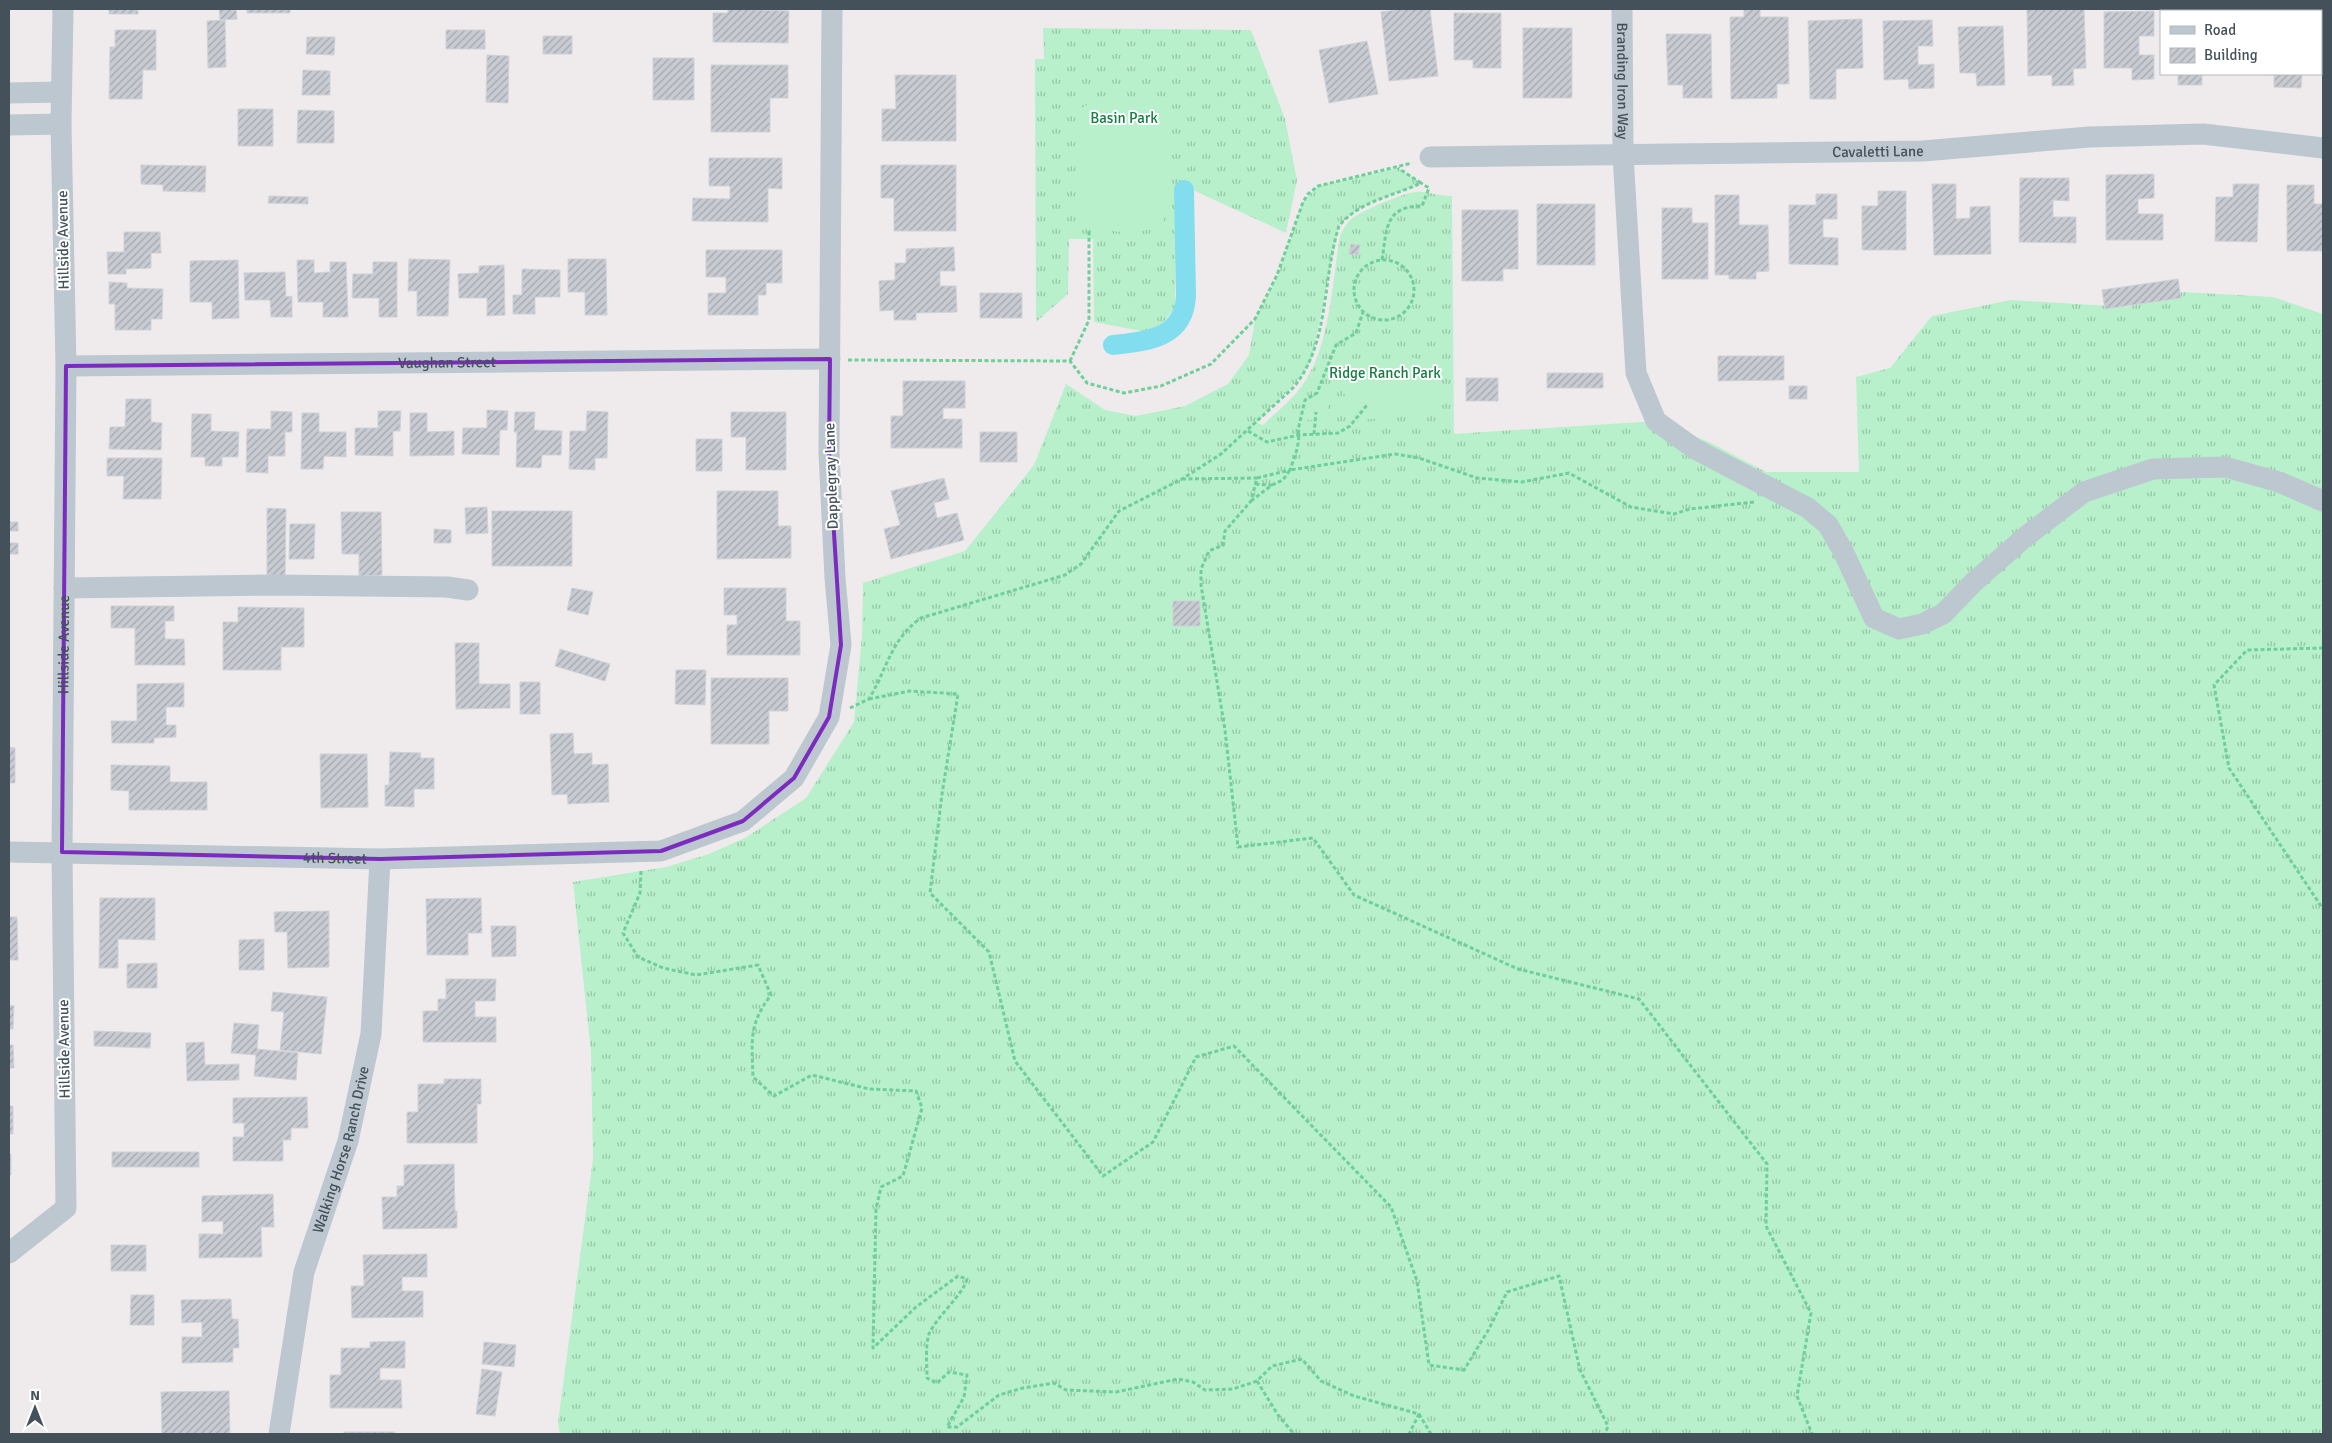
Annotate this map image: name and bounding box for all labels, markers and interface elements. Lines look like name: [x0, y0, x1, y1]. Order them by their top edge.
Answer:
legend: [2160, 10, 2322, 75]
text: Road: [2204, 21, 2236, 39]
street label: Branding Iron Way: [1613, 22, 1632, 140]
text: Building: [2204, 46, 2258, 64]
park label: Basin Park: [1090, 109, 1158, 127]
street label: Cavaletti Lane: [1832, 142, 1924, 161]
street label: Hillside Avenue: [53, 190, 73, 290]
street label: Vaughan Street: [398, 353, 496, 372]
park label: Ridge Ranch Park: [1329, 364, 1441, 382]
street label: Dapplegray Lane: [820, 422, 842, 530]
street label: Hillside Avenue: [54, 595, 73, 694]
street label: 4th Street: [303, 849, 367, 868]
street label: Hillside Avenue: [54, 999, 74, 1099]
street label: Walking Horse Ranch Drive: [309, 1064, 373, 1235]
north arrow: [10, 1383, 60, 1433]
text: N: [30, 1387, 40, 1404]

